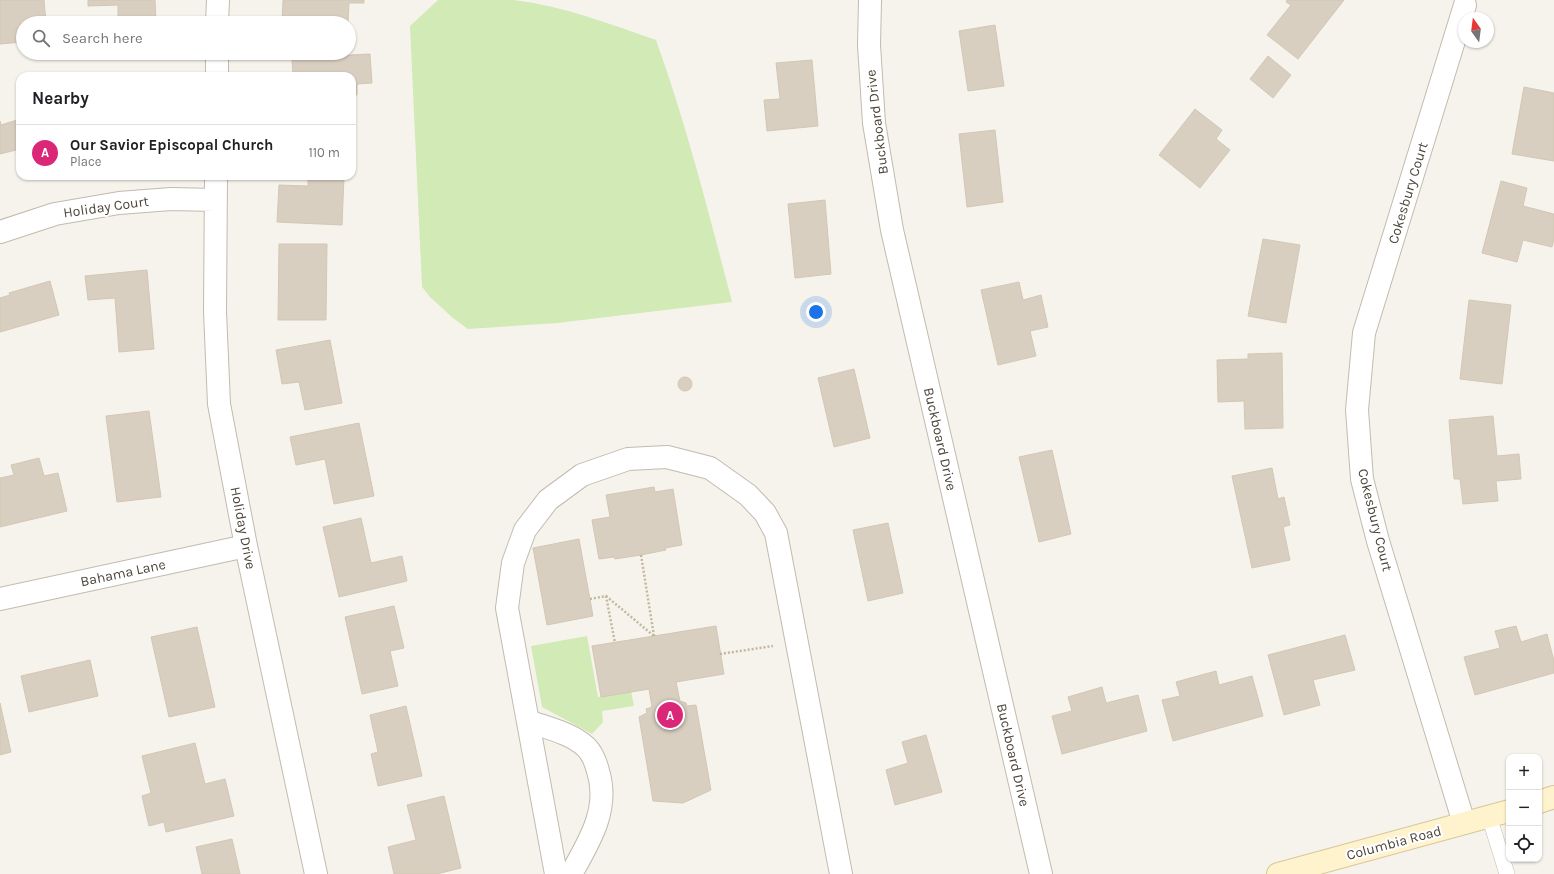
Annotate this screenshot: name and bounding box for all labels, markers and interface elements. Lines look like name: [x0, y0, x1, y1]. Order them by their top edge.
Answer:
north arrow: [1458, 12, 1494, 48]
search box: [16, 16, 356, 60]
icon: search: [30, 27, 52, 49]
text: Search here: [62, 29, 143, 47]
street label: Buckboard Drive: [862, 69, 892, 175]
text: Nearby: [32, 88, 89, 108]
text: Our Savior Episcopal Church: [70, 136, 273, 154]
street label: Cokesbury Court: [1384, 140, 1432, 246]
text: A: [41, 145, 49, 160]
text: 110 m: [308, 145, 340, 160]
text: Place: [70, 154, 101, 169]
street label: Holiday Court: [62, 193, 150, 221]
your location: [806, 302, 826, 322]
street label: Buckboard Drive: [920, 386, 960, 492]
street label: Cokesbury Court: [1354, 467, 1396, 573]
street label: Holiday Drive: [227, 485, 259, 571]
street label: Bahama Lane: [79, 556, 167, 590]
pin: A: [657, 700, 683, 730]
street label: Buckboard Drive: [993, 702, 1033, 808]
map controls: [1506, 754, 1542, 862]
button: +: [1506, 754, 1542, 790]
button: −: [1506, 790, 1542, 826]
street label: Columbia Road: [1345, 822, 1443, 864]
button: locate: [1506, 826, 1542, 862]

